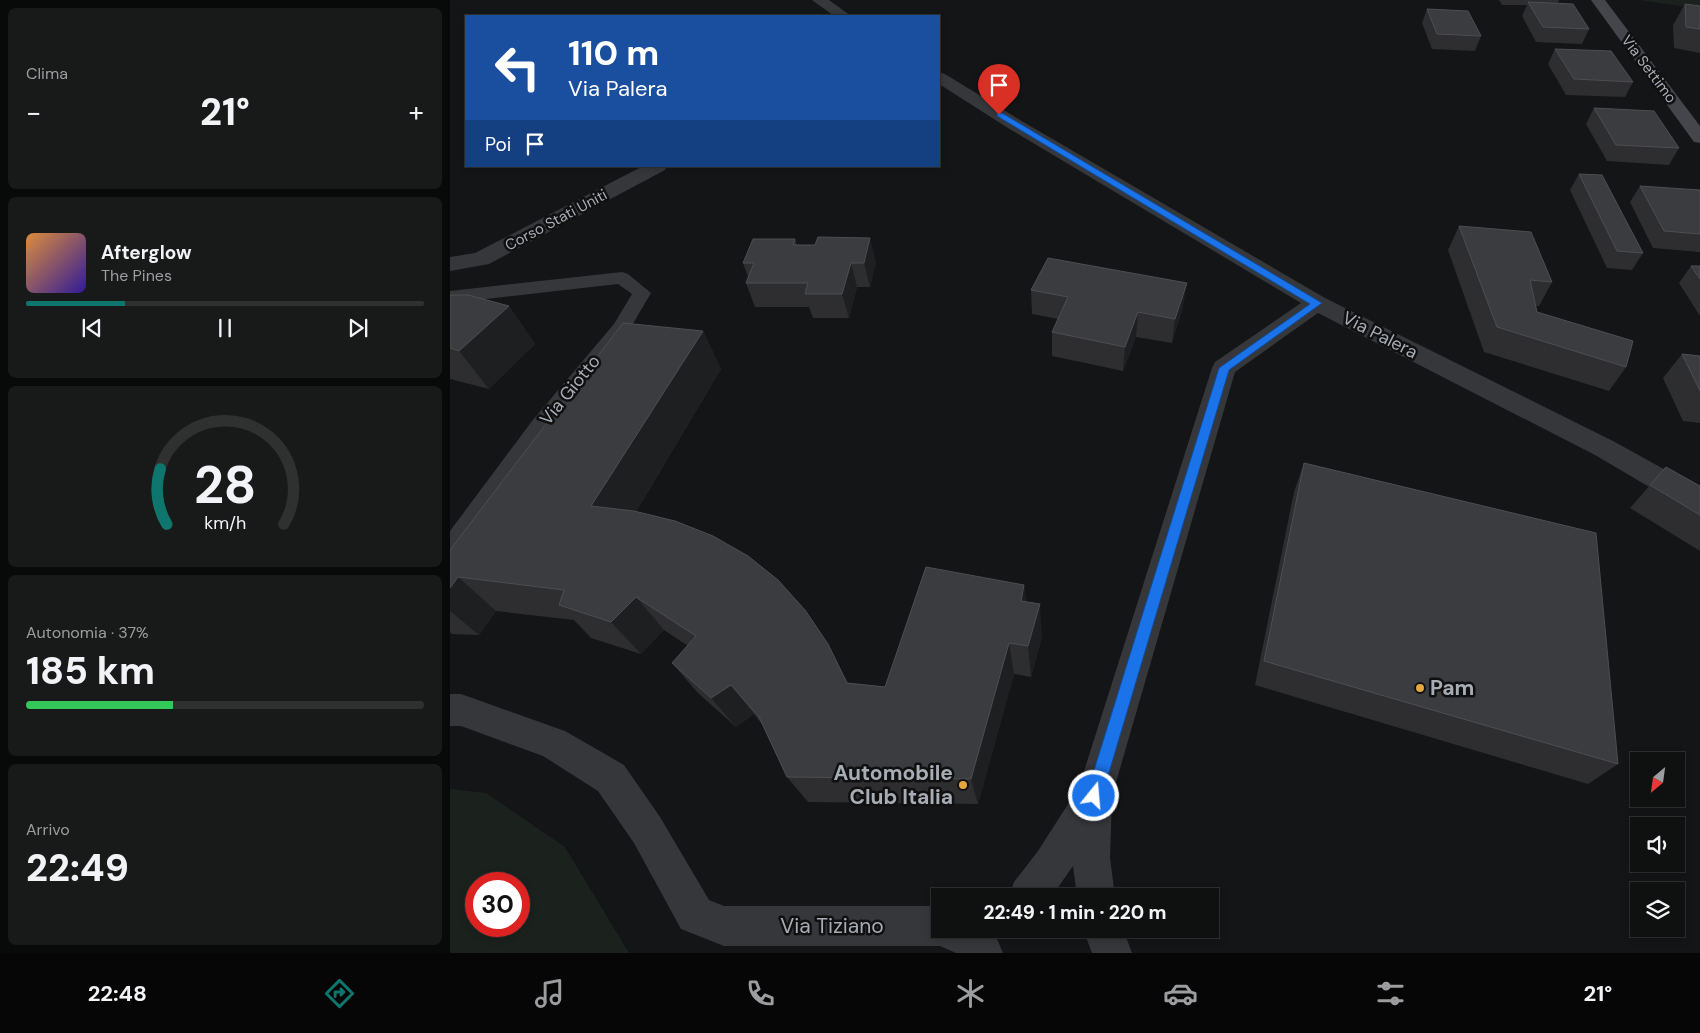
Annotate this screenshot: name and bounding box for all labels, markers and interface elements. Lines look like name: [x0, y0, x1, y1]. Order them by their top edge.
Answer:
text: 110 m: [568, 30, 659, 76]
street label: Via Settimo: [1617, 31, 1681, 107]
icon: left: [485, 35, 550, 100]
text: Clima: [26, 63, 68, 84]
pin: [978, 64, 1020, 115]
icon: arrive: [985, 71, 1013, 99]
text: Via Palera: [568, 74, 668, 103]
text: 21°: [200, 87, 250, 137]
text: −: [26, 94, 41, 131]
text: +: [409, 94, 424, 131]
icon: arrive: [521, 130, 549, 158]
text: Poi: [485, 132, 511, 157]
street label: Corso Stati Uniti: [501, 185, 611, 255]
text: Afterglow: [101, 240, 192, 265]
text: The Pines: [101, 265, 172, 286]
street label: Via Palera: [1338, 306, 1422, 364]
icon: previous: [78, 314, 106, 342]
icon: pause: [211, 314, 239, 342]
icon: next: [344, 314, 372, 342]
street label: Via Giotto: [534, 350, 606, 430]
text: 28: [194, 451, 256, 519]
text: km/h: [204, 511, 246, 535]
text: Autonomia · 37%: [26, 622, 149, 643]
text: 185 km: [26, 646, 155, 696]
place label: Pam: [1430, 674, 1474, 702]
marker: Pam: [1414, 682, 1426, 694]
north arrow: [1630, 752, 1685, 808]
map controls: [1630, 752, 1685, 937]
place label: Automobile Club Italia: [833, 759, 953, 811]
position arrow: [1067, 769, 1119, 821]
marker: Automobile Club Italia: [957, 779, 969, 791]
button: sound: [1630, 817, 1685, 872]
text: Arrivo: [26, 819, 70, 840]
text: 22:49: [26, 843, 129, 893]
speed limit sign: 30: [465, 872, 530, 937]
button: layers: [1630, 882, 1685, 937]
text: 22:49 · 1 min · 220 m: [984, 900, 1167, 925]
street label: Via Tiziano: [780, 912, 884, 940]
icon: directions: [322, 976, 357, 1011]
icon: music: [532, 976, 567, 1011]
icon: phone: [743, 976, 778, 1011]
icon: climate: [953, 976, 988, 1011]
icon: car: [1163, 976, 1198, 1011]
icon: filters: [1373, 976, 1408, 1011]
text: 22:48: [88, 979, 147, 1008]
text: 21°: [1584, 979, 1612, 1008]

